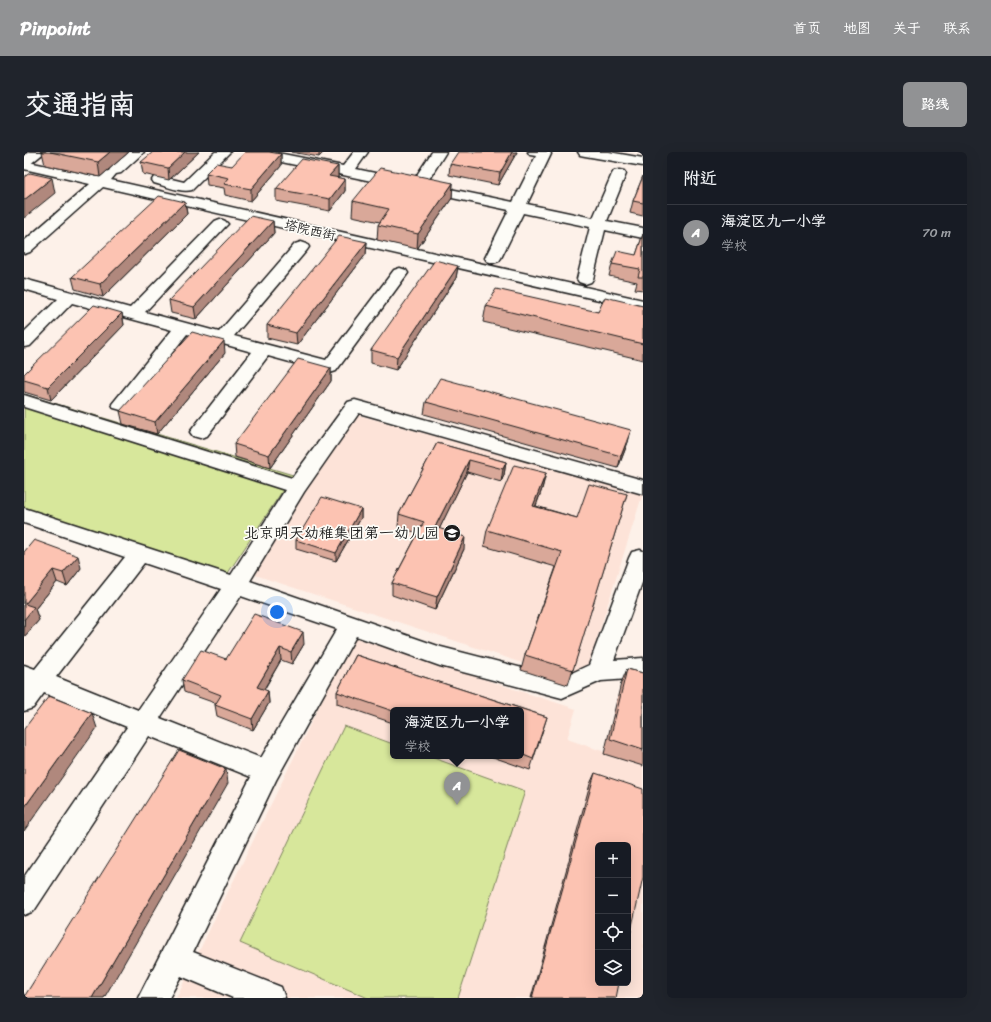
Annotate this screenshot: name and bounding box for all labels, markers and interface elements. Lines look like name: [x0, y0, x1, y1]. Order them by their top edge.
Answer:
text: Pinpoint: [20, 12, 91, 45]
text: 首页: [793, 16, 821, 41]
text: 地图: [843, 16, 871, 41]
text: 关于: [893, 16, 921, 41]
text: 联系: [943, 16, 971, 41]
text: 交通指南: [24, 80, 136, 129]
button: 路线: [903, 82, 967, 127]
text: 附近: [683, 163, 717, 193]
text: 海淀区九一小学: [721, 208, 826, 234]
street label: 塔院西街: [282, 213, 338, 247]
text: A: [692, 221, 700, 244]
text: 70 m: [922, 221, 951, 244]
text: 学校: [721, 234, 747, 257]
place label: 北京明天幼稚集团第一幼儿园: [244, 520, 439, 546]
school or university icon: 北京明天幼稚集团第一幼儿园: [442, 523, 462, 543]
your location: [267, 602, 287, 622]
popup: [390, 707, 524, 759]
text: 海淀区九一小学: [404, 709, 510, 735]
text: 学校: [404, 735, 431, 758]
pin: A: [444, 772, 470, 805]
map controls: [595, 842, 631, 986]
button: +: [595, 842, 631, 878]
button: −: [595, 878, 631, 914]
button: locate: [595, 914, 631, 950]
button: layers: [595, 950, 631, 986]

